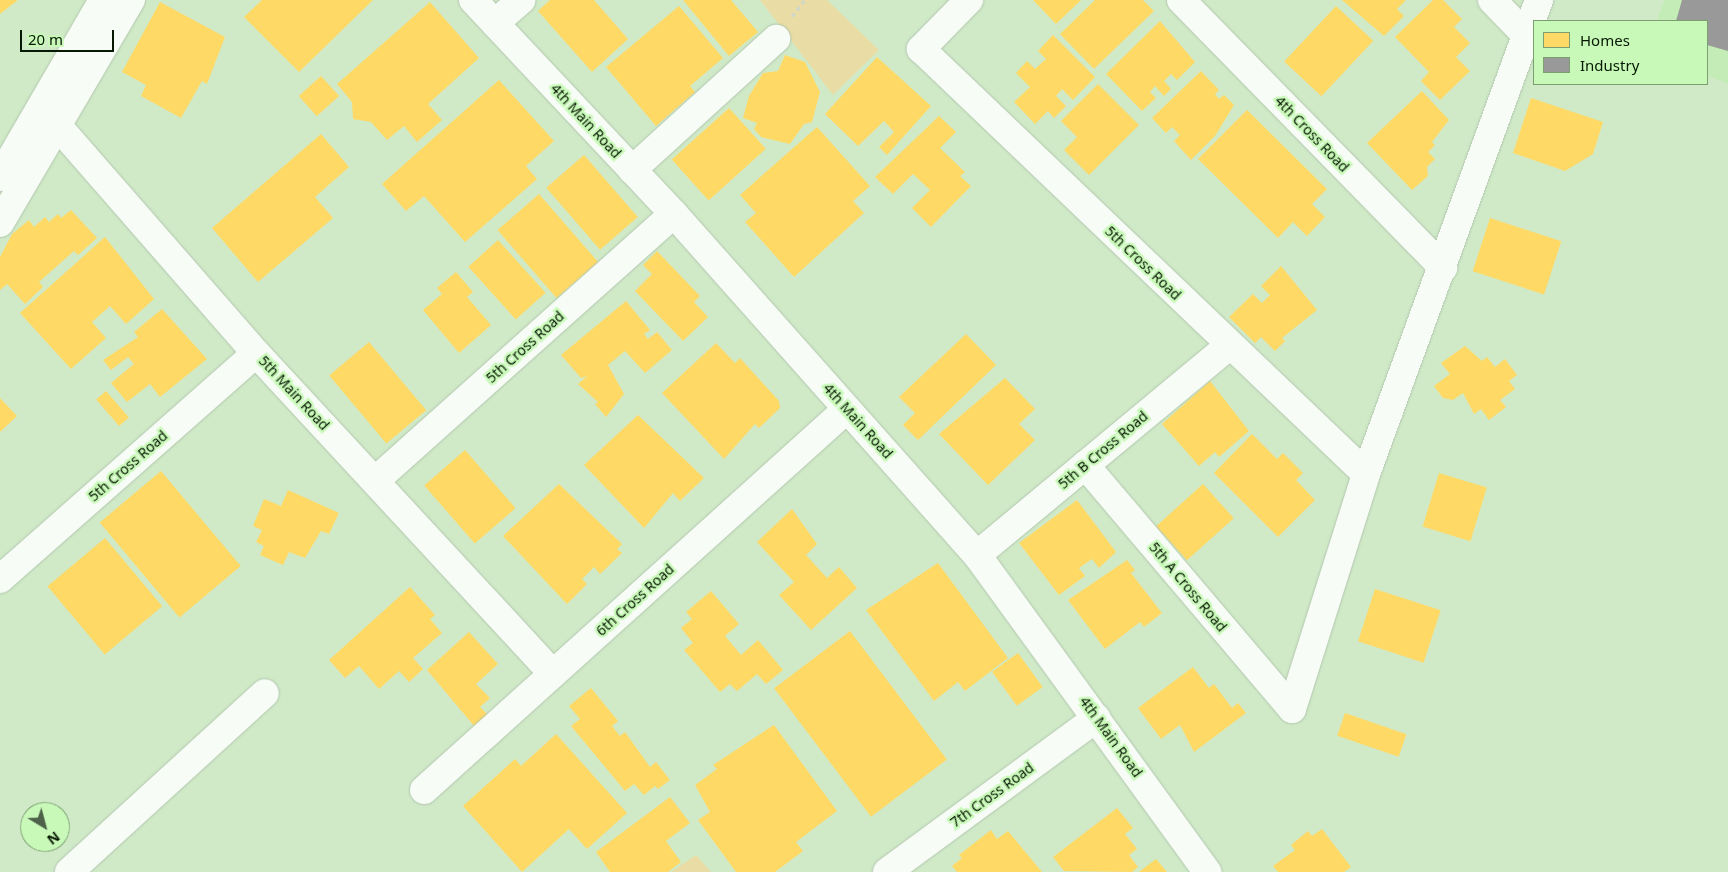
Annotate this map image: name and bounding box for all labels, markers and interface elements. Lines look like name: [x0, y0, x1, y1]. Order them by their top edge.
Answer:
scale bar: [22, 20, 116, 52]
legend: [1533, 20, 1708, 85]
text: 20 m: [28, 29, 63, 49]
text: Homes: [1580, 30, 1630, 50]
text: Industry: [1580, 55, 1639, 75]
street label: 4th Main Road: [547, 80, 625, 162]
street label: 4th Cross Road: [1272, 93, 1352, 175]
street label: 5th Cross Road: [1102, 223, 1184, 303]
street label: 5th Cross Road: [483, 308, 567, 386]
street label: 5th Main Road: [255, 352, 333, 434]
street label: 4th Main Road: [820, 380, 896, 462]
street label: 5th B Cross Road: [1055, 408, 1151, 492]
street label: 5th Cross Road: [85, 427, 171, 505]
street label: 5th A Cross Road: [1146, 539, 1230, 635]
street label: 6th Cross Road: [593, 561, 677, 639]
street label: 4th Main Road: [1076, 693, 1146, 781]
street label: 7th Cross Road: [947, 759, 1037, 831]
north arrow: [20, 802, 70, 852]
text: N: [43, 828, 64, 850]

